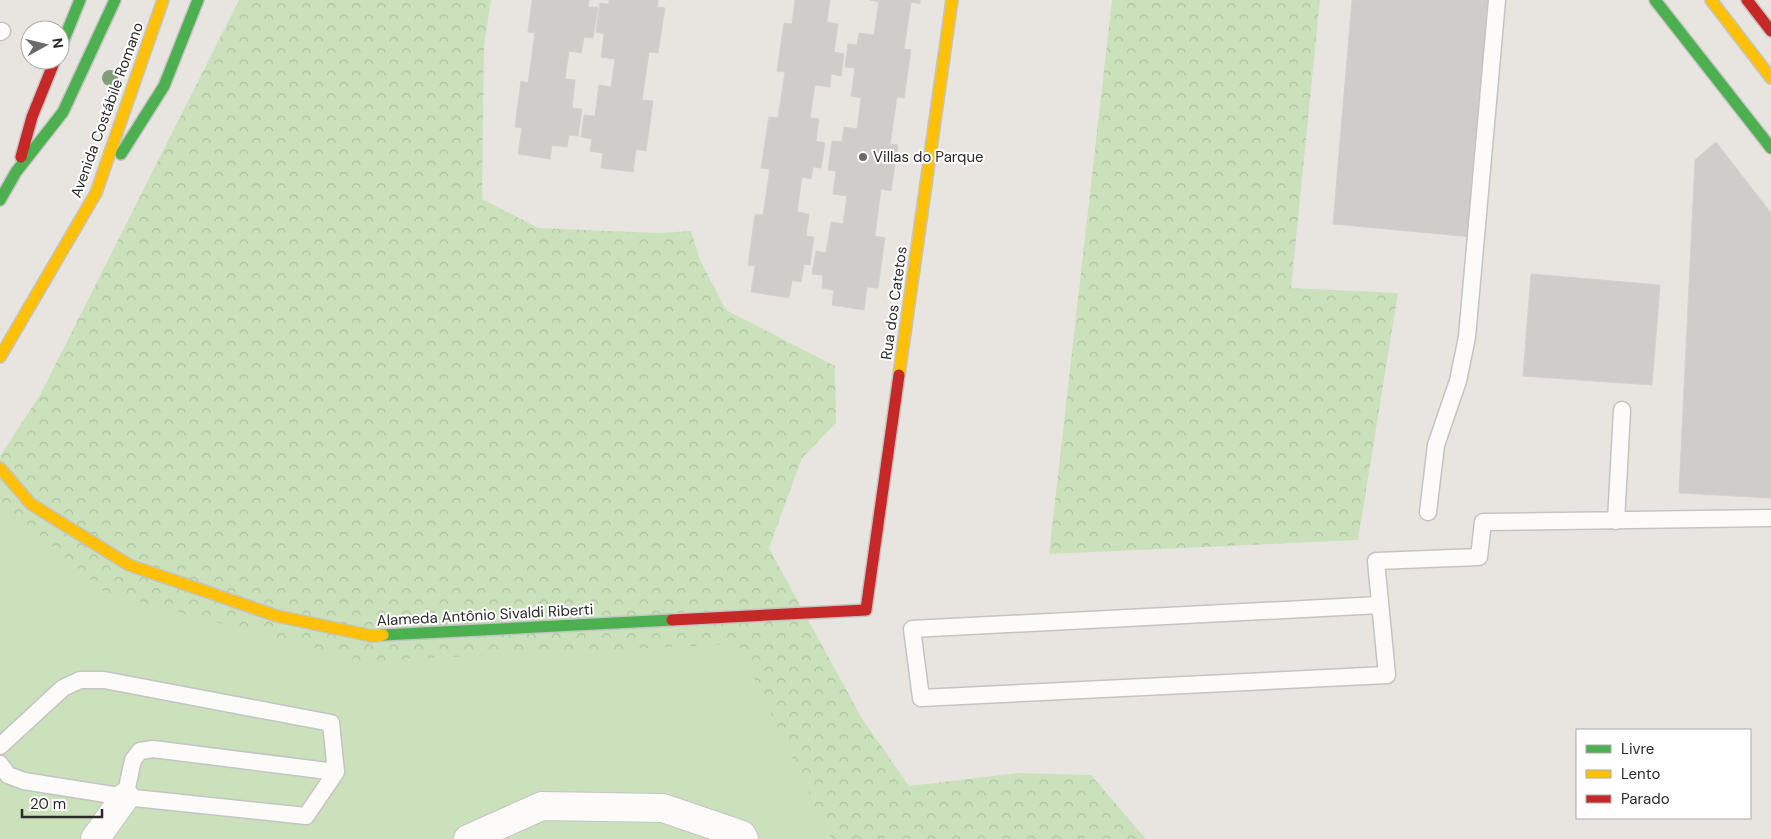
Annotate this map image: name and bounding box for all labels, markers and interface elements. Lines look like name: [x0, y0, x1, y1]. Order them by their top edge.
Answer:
north arrow: [20, 20, 70, 70]
street label: Avenida Costábile Romano: [66, 20, 148, 200]
text: N: [48, 37, 67, 50]
place label: Villas do Parque: [873, 147, 984, 167]
marker: Villas do Parque: [857, 151, 869, 163]
street label: Rua dos Catetos: [876, 245, 912, 361]
street label: Alameda Antônio Sivaldi Riberti: [376, 599, 594, 631]
legend: [1576, 729, 1751, 819]
text: Livre: [1621, 739, 1654, 759]
text: Lento: [1621, 764, 1660, 784]
scale bar: [22, 786, 102, 818]
text: Parado: [1621, 789, 1670, 809]
text: 20 m: [30, 794, 66, 814]

